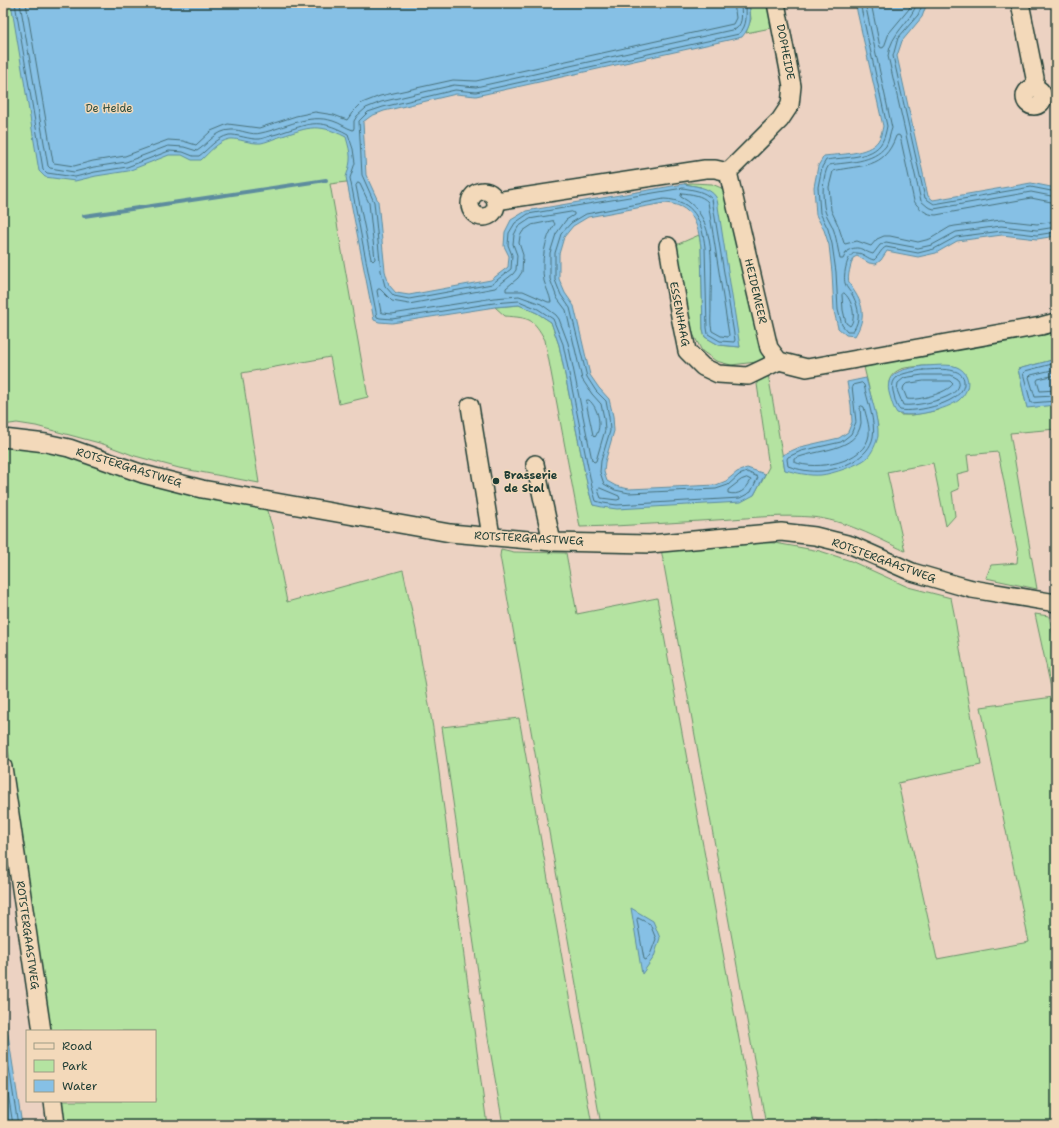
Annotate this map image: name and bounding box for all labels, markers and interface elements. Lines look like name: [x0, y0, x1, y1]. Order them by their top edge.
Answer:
street label: DOPHEIDE: [773, 23, 798, 82]
park label: De Heide: [85, 101, 133, 116]
street label: HEIDEMEER: [741, 257, 770, 326]
street label: ESSENHAAG: [666, 280, 693, 348]
street label: ROTSTERGAASTWEG: [74, 444, 184, 491]
place label: Brasserie de Stal: [504, 468, 558, 496]
marker: Brasserie de Stal: [491, 476, 501, 486]
street label: ROTSTERGAASTWEG: [474, 528, 585, 549]
street label: ROTSTERGAASTWEG: [830, 535, 939, 587]
street label: ROTSTERGAASTWEG: [12, 880, 43, 991]
legend: [26, 1030, 156, 1102]
text: Road: [62, 1038, 93, 1054]
text: Park: [62, 1058, 88, 1074]
text: Water: [62, 1078, 98, 1094]

